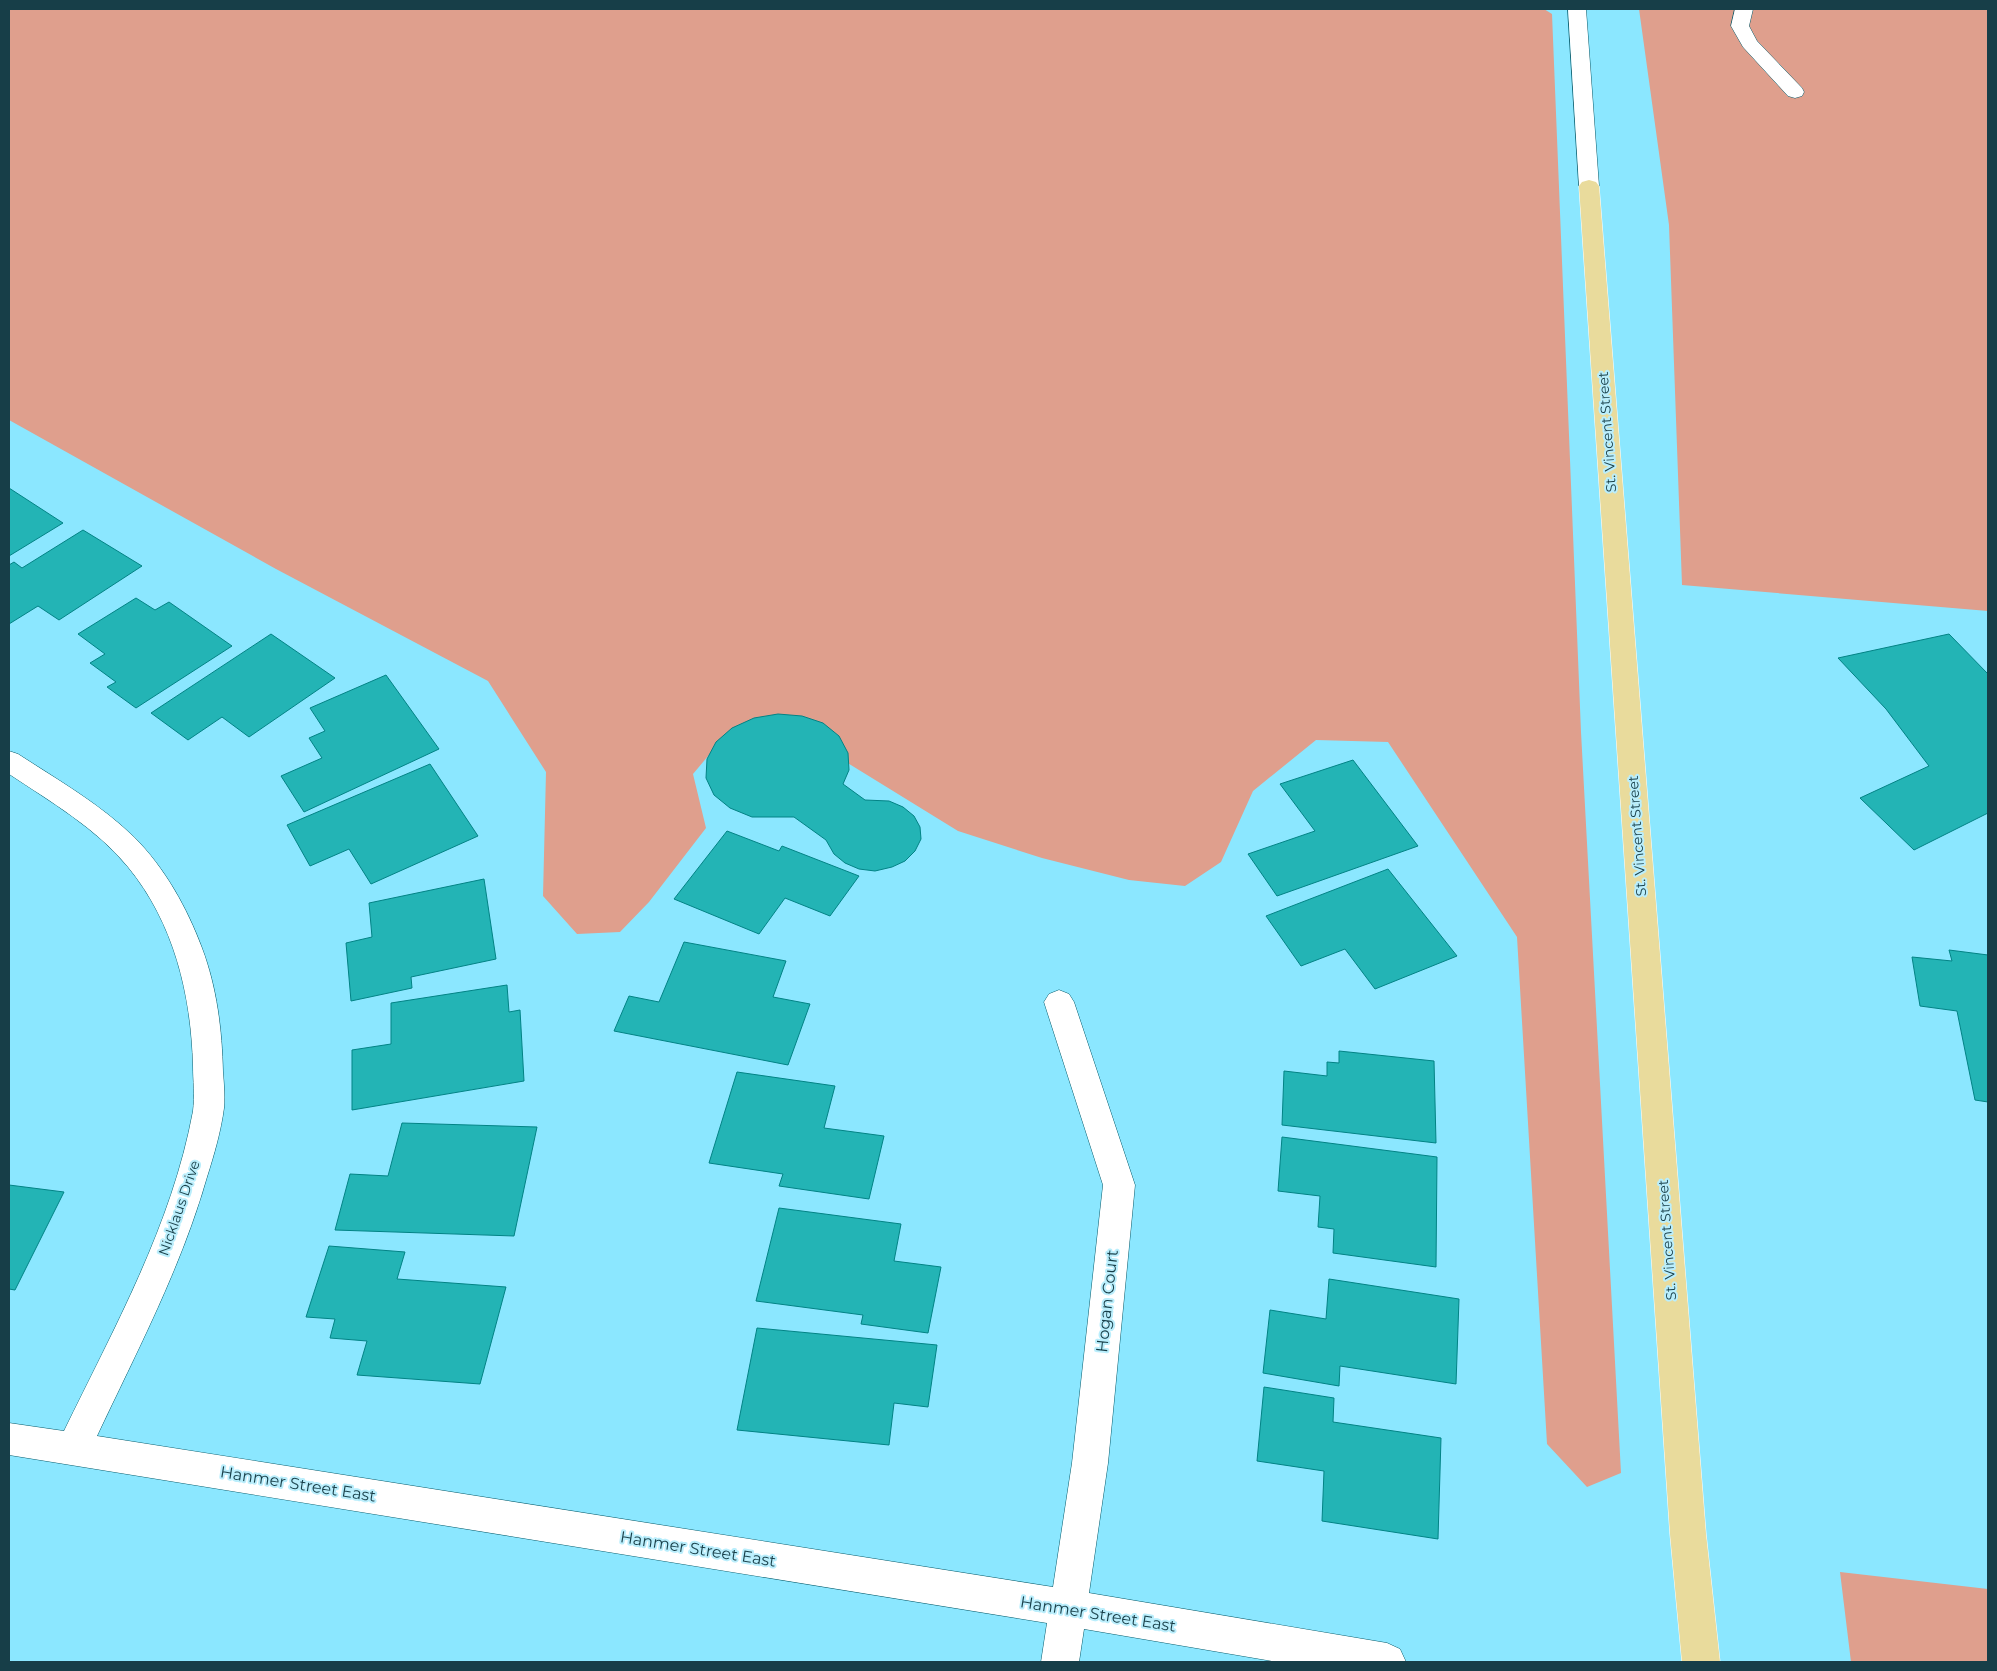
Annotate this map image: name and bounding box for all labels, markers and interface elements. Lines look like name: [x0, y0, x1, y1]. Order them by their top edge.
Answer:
street label: St. Vincent Street: [1594, 371, 1620, 493]
street label: St. Vincent Street: [1624, 775, 1650, 897]
street label: Nicklaus Drive: [154, 1158, 204, 1258]
street label: St. Vincent Street: [1654, 1179, 1680, 1301]
street label: Hogan Court: [1092, 1248, 1122, 1353]
street label: Hanmer Street East: [219, 1462, 378, 1506]
street label: Hanmer Street East: [619, 1527, 778, 1571]
street label: Hanmer Street East: [1019, 1592, 1178, 1636]

